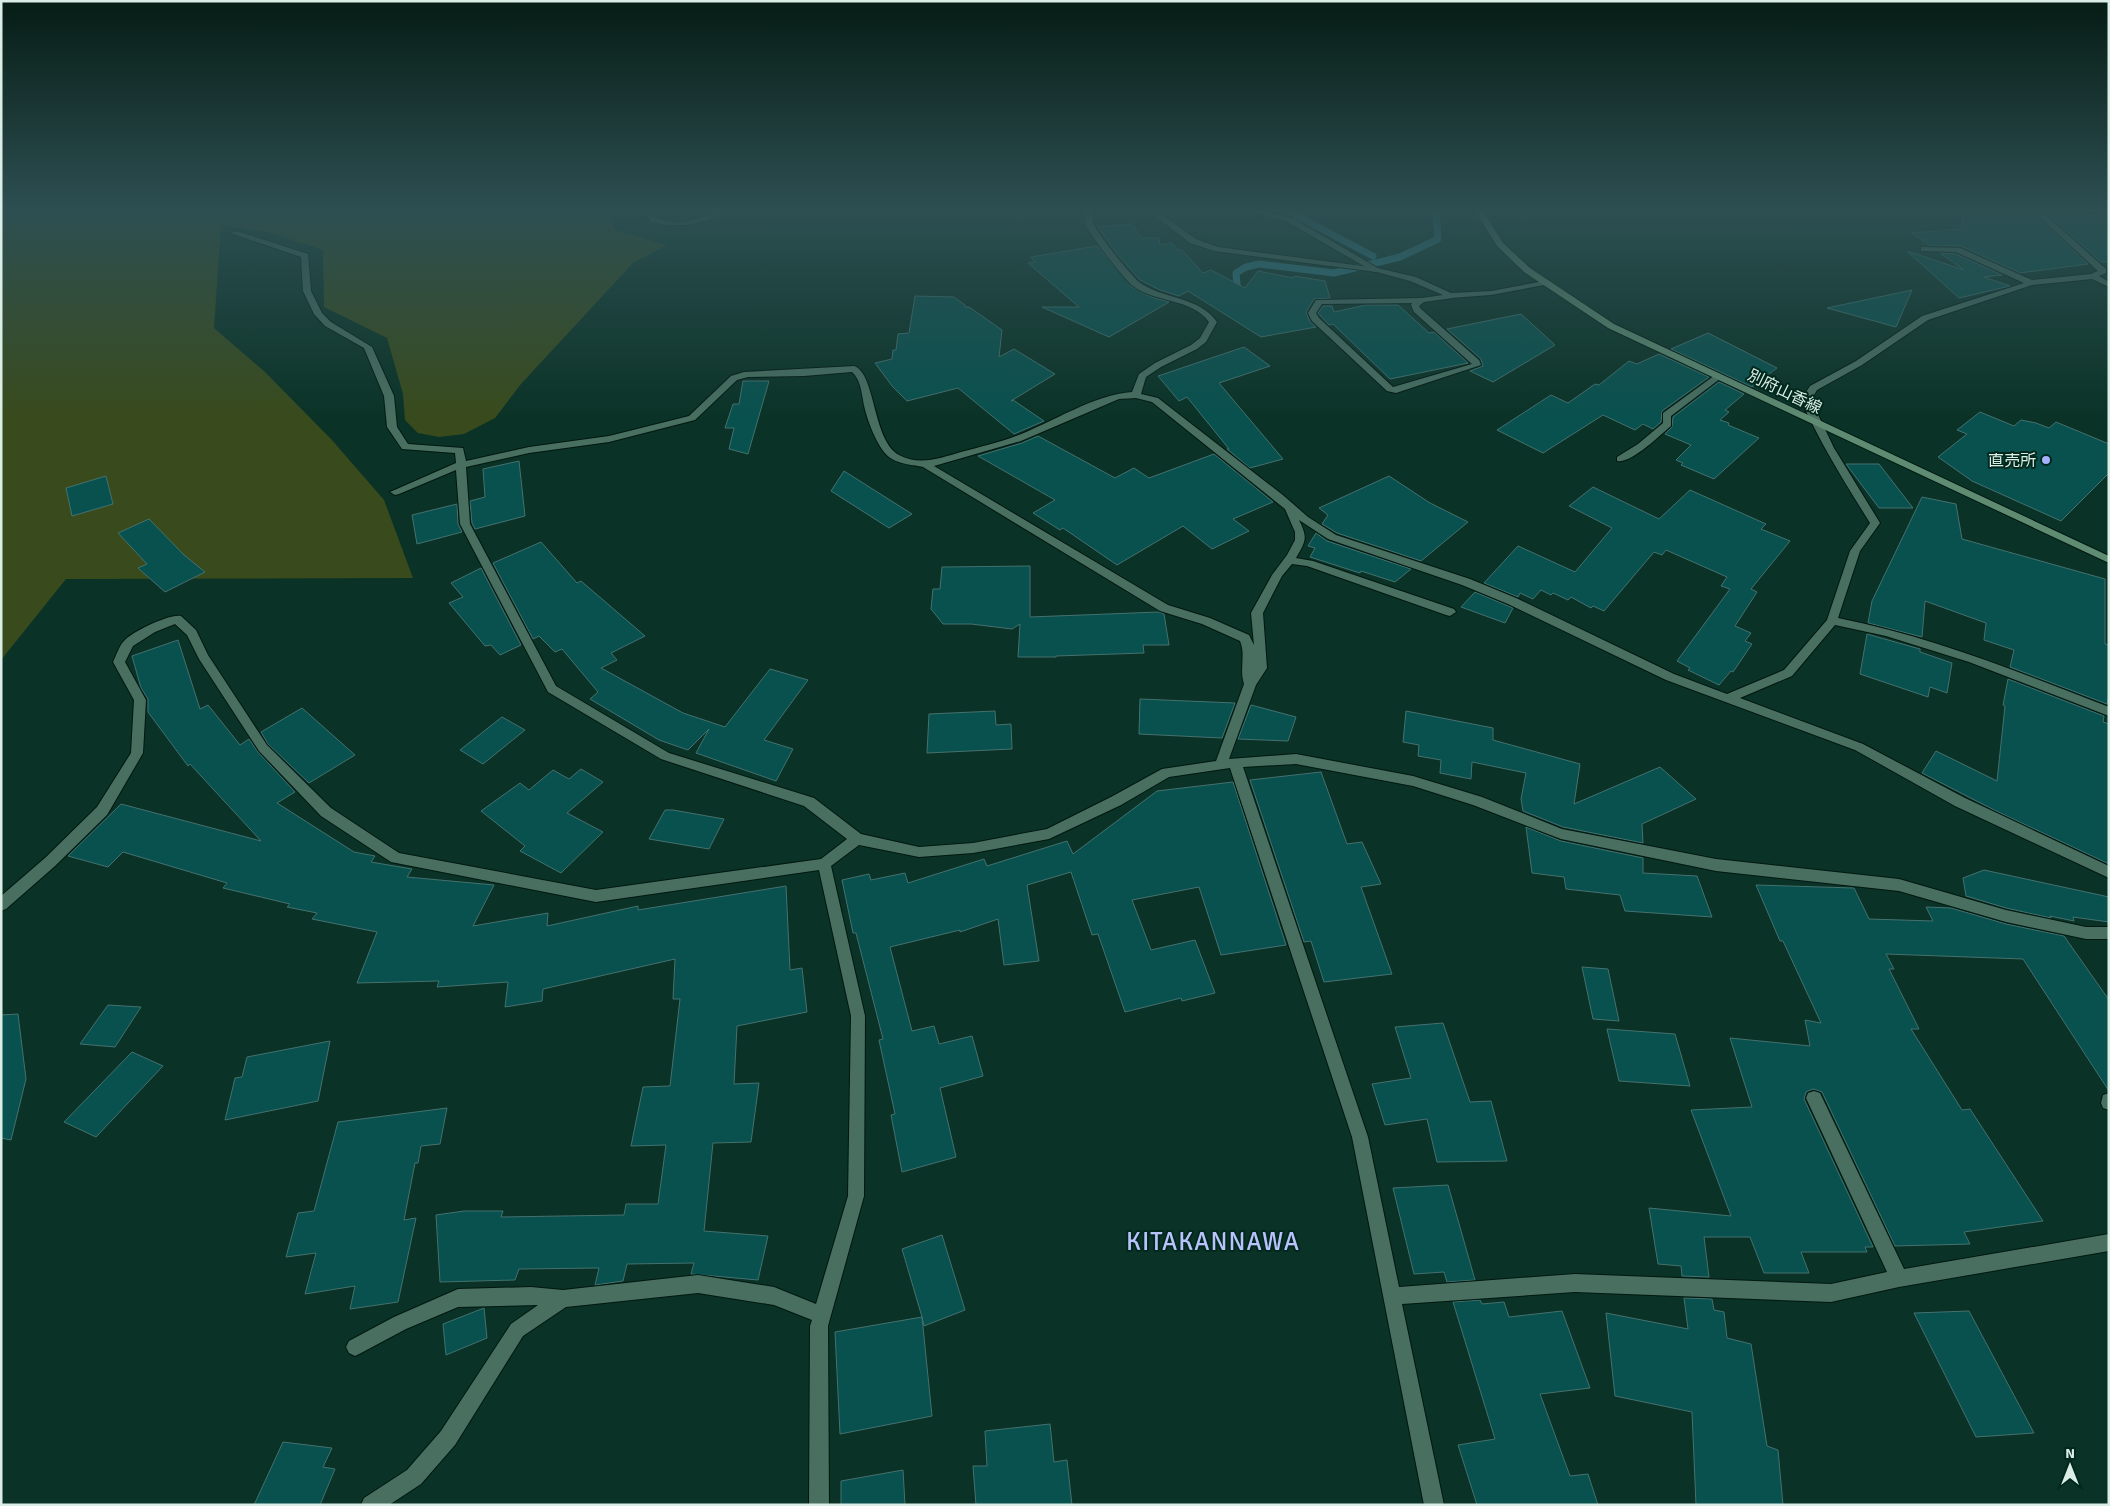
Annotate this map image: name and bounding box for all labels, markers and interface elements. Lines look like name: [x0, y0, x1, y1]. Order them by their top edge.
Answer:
street label: 別府山香線: [1744, 365, 1825, 418]
place label: 直売所: [1988, 451, 2036, 471]
marker: 直売所: [2040, 454, 2052, 466]
district label: KITAKANNAWA: [1126, 1226, 1300, 1257]
north arrow: [2045, 1441, 2095, 1491]
text: N: [2065, 1445, 2075, 1462]

